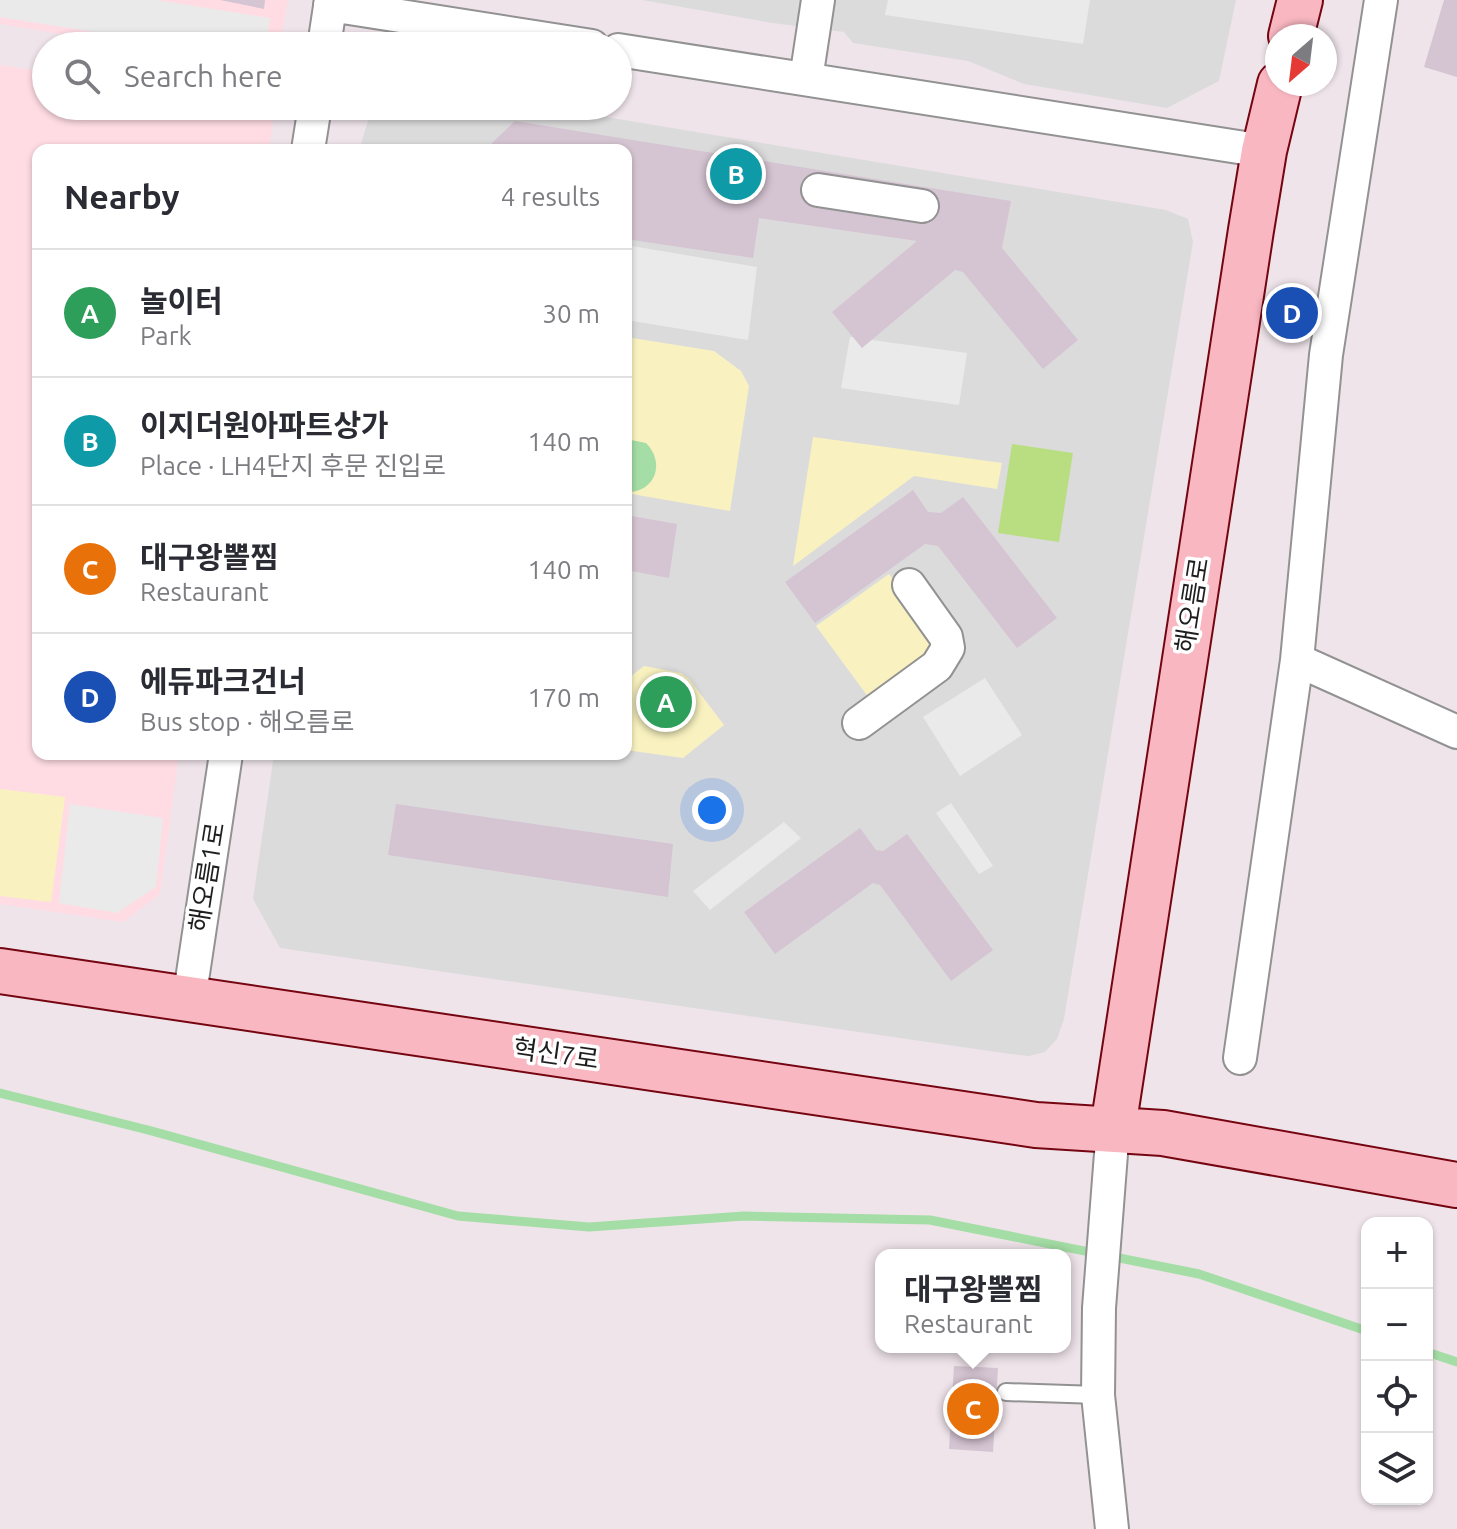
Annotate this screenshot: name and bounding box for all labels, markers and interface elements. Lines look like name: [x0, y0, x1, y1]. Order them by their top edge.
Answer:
north arrow: [1265, 24, 1337, 96]
search box: [32, 32, 632, 120]
icon: search: [60, 54, 104, 98]
text: Search here: [124, 59, 283, 93]
pin: B: [710, 144, 762, 204]
text: Nearby: [64, 177, 179, 215]
text: 4 results: [501, 182, 600, 211]
pin: D: [1266, 283, 1318, 343]
text: 놀이터: [140, 284, 223, 318]
text: A: [81, 299, 99, 328]
text: 30 m: [542, 299, 600, 328]
text: Park: [140, 321, 192, 350]
text: 이지더원아파트상가: [140, 408, 388, 442]
text: B: [81, 427, 99, 456]
text: 140 m: [528, 427, 600, 456]
text: Place · LH4단지 후문 진입로: [140, 451, 446, 480]
text: 대구왕뽈찜: [140, 540, 278, 574]
text: C: [82, 555, 98, 584]
text: 140 m: [528, 555, 600, 584]
street label: 해오름로: [1170, 555, 1213, 654]
text: Restaurant: [140, 577, 268, 606]
text: 에듀파크건너: [140, 664, 306, 698]
pin: A: [640, 672, 692, 732]
text: D: [81, 683, 99, 712]
text: 170 m: [528, 683, 600, 712]
text: Bus stop · 해오름로: [140, 707, 354, 736]
your location: [692, 790, 732, 830]
street label: 해오름1로: [184, 820, 229, 934]
street label: 혁신7로: [511, 1033, 601, 1074]
map controls: [1361, 1217, 1433, 1505]
button: +: [1361, 1217, 1433, 1289]
popup: [875, 1249, 1071, 1353]
text: 대구왕뽈찜: [904, 1272, 1042, 1306]
button: −: [1361, 1289, 1433, 1361]
text: Restaurant: [904, 1309, 1032, 1338]
button: locate: [1361, 1361, 1433, 1433]
pin: C: [947, 1379, 999, 1439]
button: layers: [1361, 1433, 1433, 1505]

